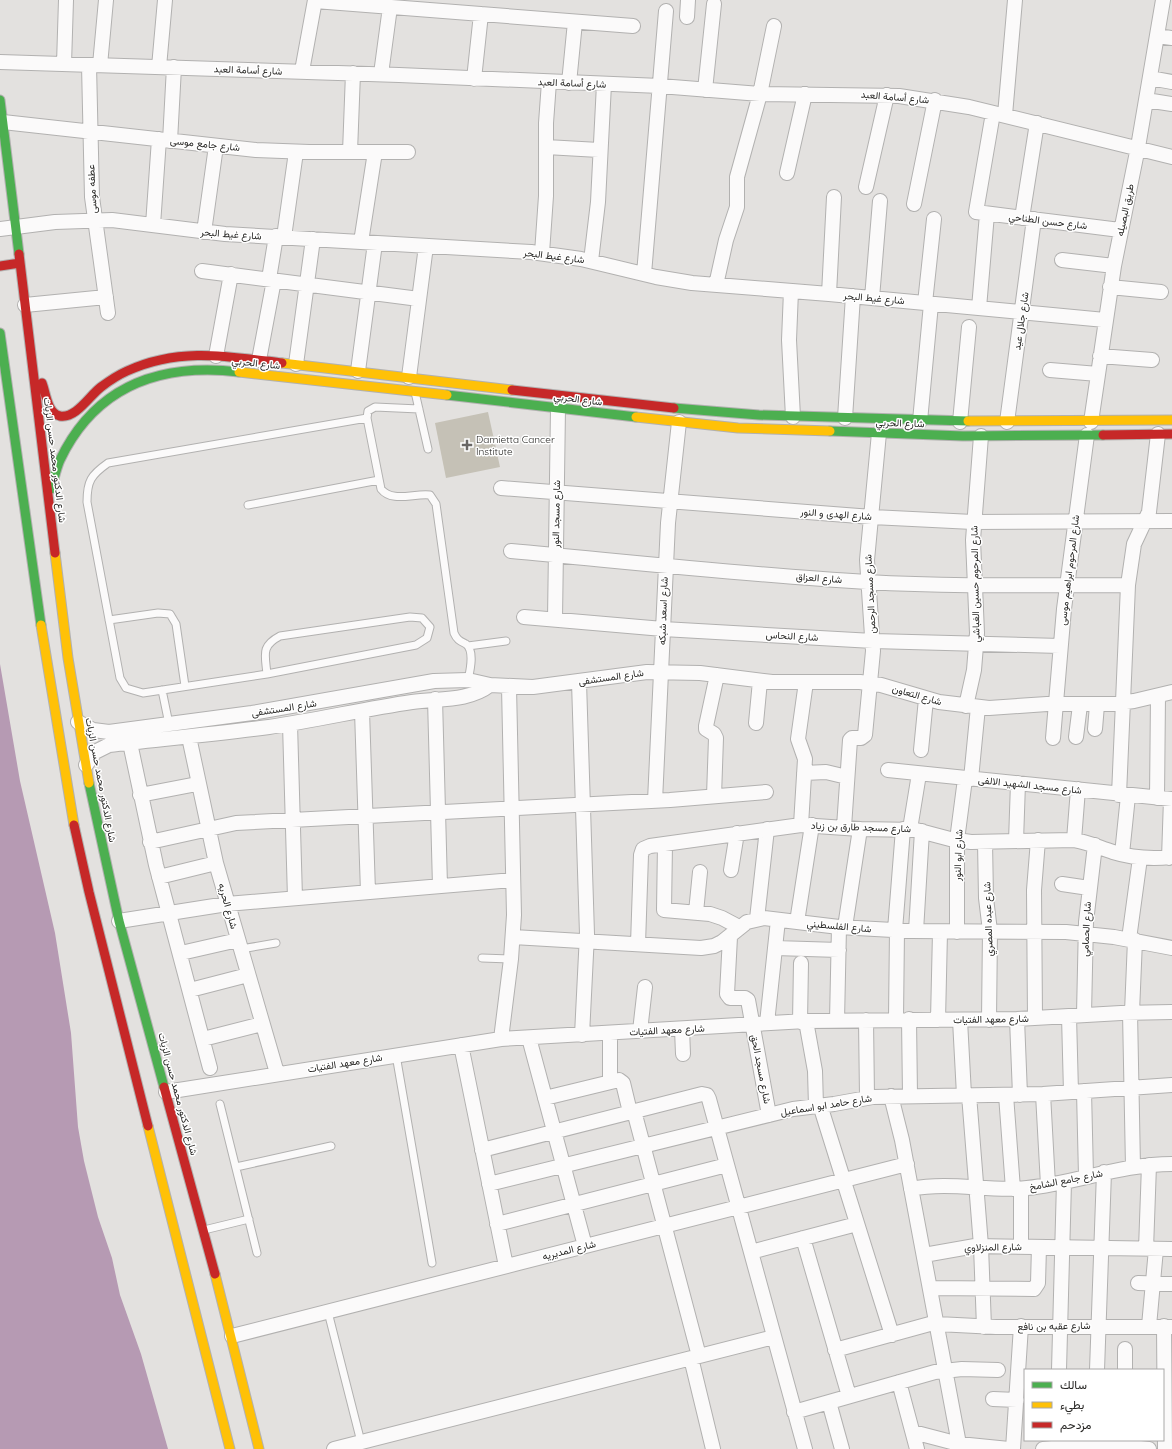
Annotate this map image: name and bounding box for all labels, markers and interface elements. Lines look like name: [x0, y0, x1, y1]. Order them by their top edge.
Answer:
street label: شارع أسامة العبد: [213, 62, 283, 78]
street label: شارع أسامة العبد: [537, 75, 607, 91]
street label: شارع أسامة العبد: [860, 88, 930, 106]
street label: شارع جامع موسى: [169, 134, 241, 154]
street label: عطفه موسى: [84, 164, 100, 214]
street label: طريق البصيله: [1113, 182, 1137, 237]
street label: شارع حسن الطناحي: [1008, 210, 1088, 234]
street label: شارع غيط البحر: [199, 225, 262, 243]
street label: شارع غيط البحر: [522, 246, 585, 266]
street label: شارع غيط البحر: [842, 289, 905, 307]
street label: شارع جلال عيد: [1010, 291, 1032, 351]
street label: شارع الحربي: [231, 354, 281, 374]
street label: شارع الحربي: [553, 390, 603, 410]
street label: شارع الدكتور محمد حسن الزيات: [41, 396, 69, 524]
street label: شارع الحربي: [875, 416, 925, 432]
place label: Damietta Cancer Institute: [476, 433, 555, 458]
marker: Damietta Cancer Institute: [461, 439, 473, 451]
street label: شارع مسجد النور: [549, 480, 563, 549]
street label: شارع الهدى و النور: [799, 505, 872, 523]
street label: شارع المرحوم ابراهيم موسى: [1056, 514, 1082, 626]
street label: شارع المرحوم حسين الغباشي: [967, 525, 985, 643]
street label: شارع مسجد الرحمن: [861, 554, 879, 634]
street label: شارع العزاق: [796, 570, 843, 586]
street label: شارع اسعد شبكه: [655, 576, 671, 645]
street label: شارع النحاس: [765, 628, 819, 644]
street label: شارع المستشفى: [578, 666, 645, 688]
street label: شارع التعاون: [891, 682, 943, 708]
street label: شارع المستشفى: [251, 696, 318, 720]
street label: شارع الدكتور محمد حسن الزيات: [83, 717, 119, 843]
street label: شارع مسجد الشهيد الالفى: [978, 773, 1083, 797]
street label: شارع مسجد طارق بن زياد: [811, 819, 911, 835]
street label: شارع ابو النور: [951, 829, 965, 882]
street label: شارع عبده المصري: [980, 881, 998, 957]
street label: شارع الحريه: [215, 882, 241, 930]
street label: شارع الحمامي: [1078, 901, 1096, 957]
street label: شارع الفلسطيني: [806, 917, 872, 937]
street label: شارع معهد الفتيات: [953, 1012, 1029, 1026]
street label: شارع معهد الفتيات: [629, 1022, 705, 1038]
street label: شارع الدكتور محمد حسن الزيات: [155, 1031, 201, 1157]
street label: شارع مسجد الحق: [748, 1033, 774, 1105]
street label: شارع معهد الفتيات: [307, 1051, 383, 1075]
street label: شارع حامد ابو اسماعيل: [779, 1091, 873, 1119]
street label: شارع جامع الشامخ: [1028, 1166, 1104, 1194]
street label: شارع المديريه: [541, 1237, 597, 1263]
street label: شارع المنزلاوي: [964, 1240, 1022, 1256]
street label: شارع عقبه بن نافع: [1017, 1319, 1091, 1333]
legend: [1024, 1369, 1164, 1441]
text: سالك: [1060, 1377, 1087, 1392]
text: بطيء: [1060, 1397, 1084, 1415]
text: مزدحم: [1060, 1417, 1091, 1433]

